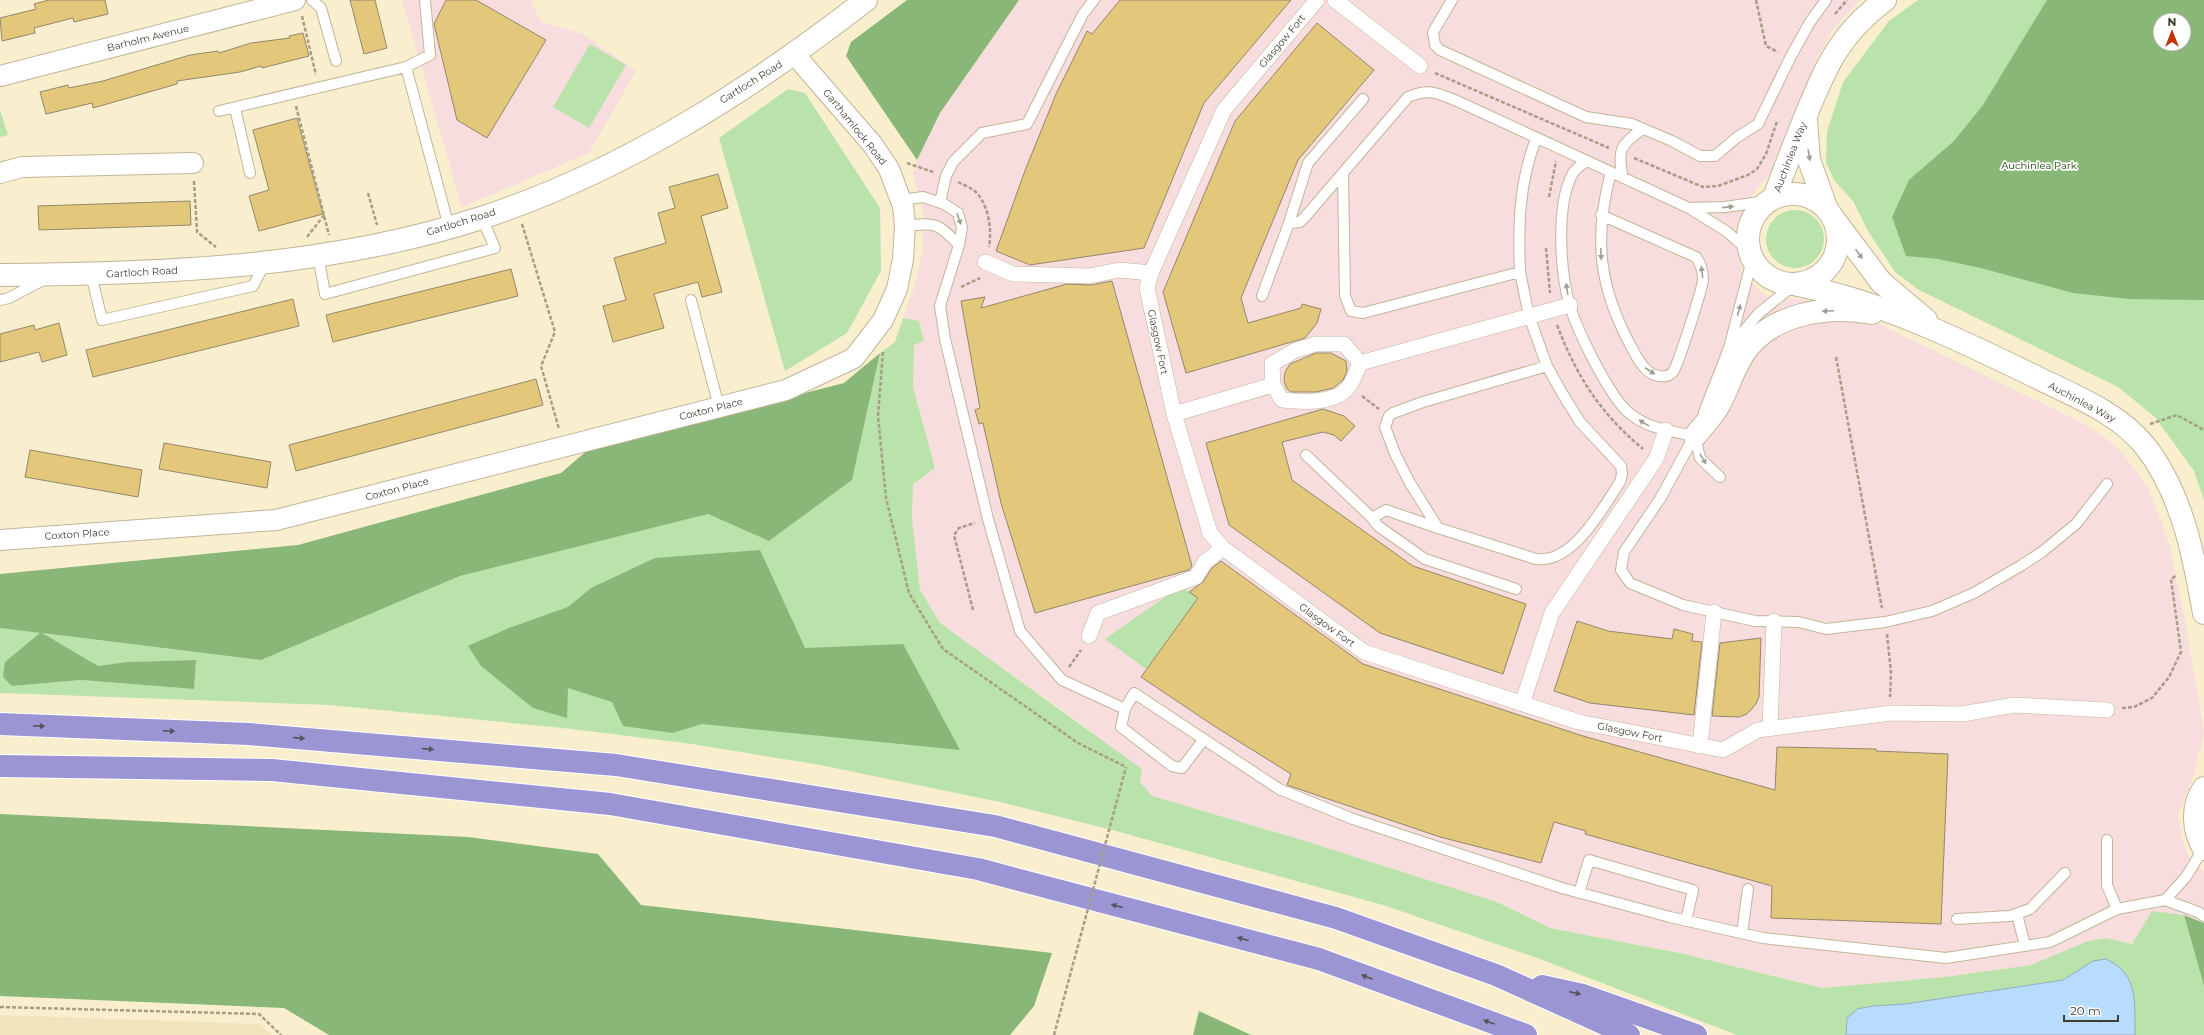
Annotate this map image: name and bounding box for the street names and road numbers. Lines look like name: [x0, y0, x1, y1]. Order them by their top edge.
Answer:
street label: Glasgow Fort: [1256, 11, 1308, 71]
street label: Barholm Avenue: [106, 22, 190, 54]
street label: Gartloch Road: [717, 57, 785, 107]
street label: Garthamlock Road: [820, 86, 890, 168]
street label: Auchinlea Way: [1771, 119, 1810, 194]
street label: Gartloch Road: [425, 205, 497, 239]
street label: Gartloch Road: [106, 264, 178, 280]
street label: Glasgow Fort: [1145, 308, 1171, 376]
street label: Auchinlea Way: [2046, 379, 2118, 425]
street label: Coxton Place: [678, 395, 744, 423]
street label: Coxton Place: [364, 474, 430, 504]
street label: Coxton Place: [44, 525, 110, 543]
street label: Glasgow Fort: [1296, 600, 1358, 650]
street label: Glasgow Fort: [1596, 719, 1664, 745]

